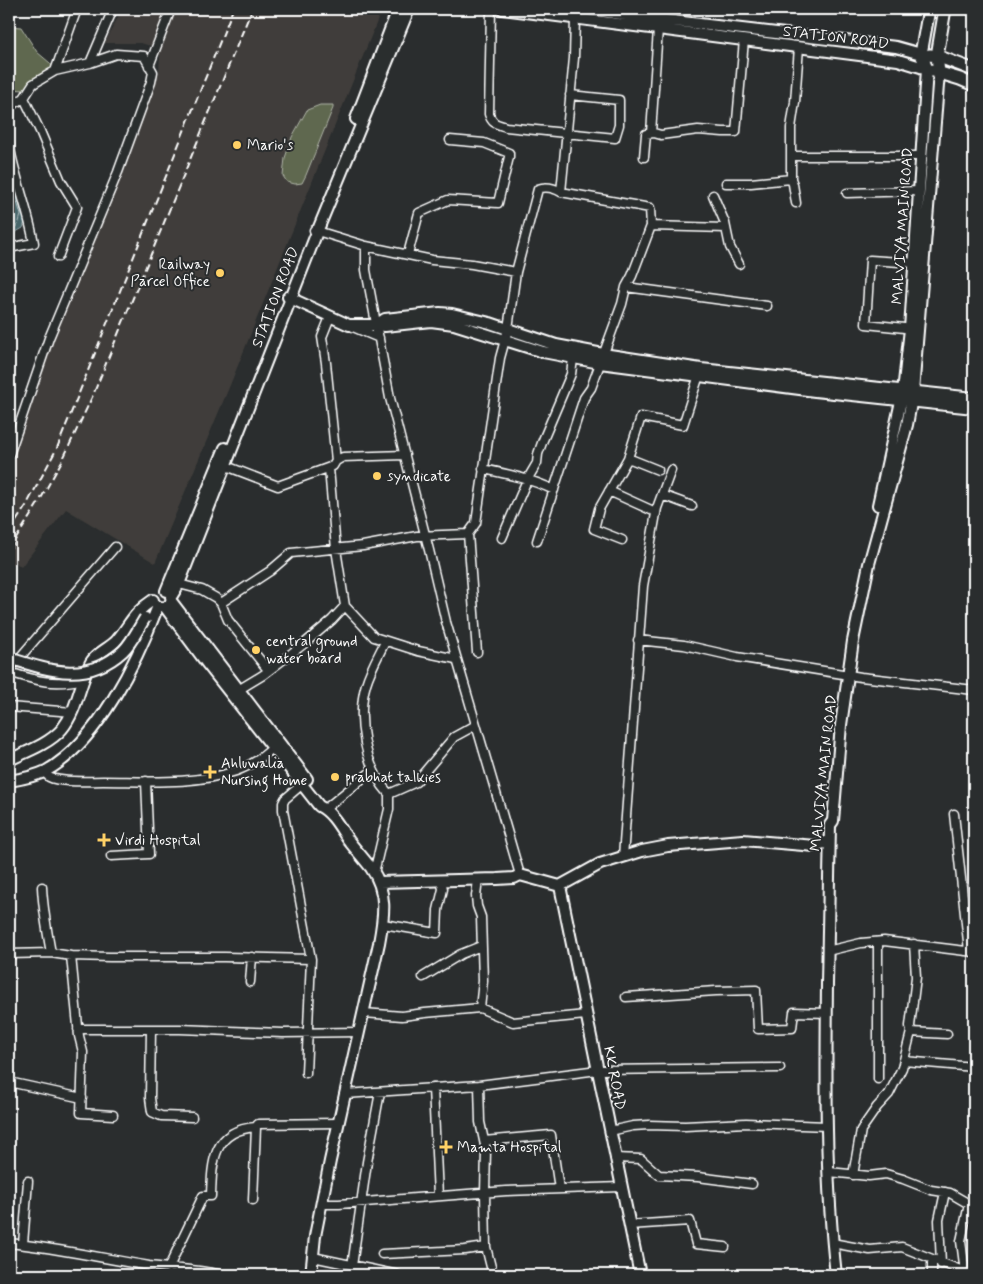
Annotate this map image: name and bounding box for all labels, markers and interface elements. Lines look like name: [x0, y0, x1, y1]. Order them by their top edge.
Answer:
street label: STATION ROAD: [782, 22, 890, 54]
place label: Mario's: [247, 136, 294, 156]
marker: Mario's: [231, 139, 243, 151]
street label: MALVIYA MAIN ROAD: [888, 147, 918, 305]
street label: STATION ROAD: [247, 244, 304, 351]
place label: Railway Parcel Office: [130, 255, 210, 292]
marker: Railway Parcel Office: [214, 267, 226, 279]
place label: syndicate: [387, 467, 451, 487]
marker: syndicate: [371, 470, 383, 482]
place label: central ground water board: [266, 632, 358, 669]
marker: central ground water board: [250, 644, 262, 656]
street label: MALVIYA MAIN ROAD: [806, 694, 842, 852]
place label: Ahluwalia Nursing Home: [221, 754, 308, 792]
marker: Ahluwalia Nursing Home: [203, 765, 217, 779]
place label: prabhat talkies: [345, 768, 441, 788]
marker: prabhat talkies: [329, 771, 341, 783]
place label: Virdi Hospital: [115, 831, 201, 851]
marker: Virdi Hospital: [97, 833, 111, 847]
street label: KK ROAD: [598, 1045, 630, 1112]
place label: Mamta Hospital: [457, 1138, 562, 1158]
marker: Mamta Hospital: [439, 1140, 453, 1154]

